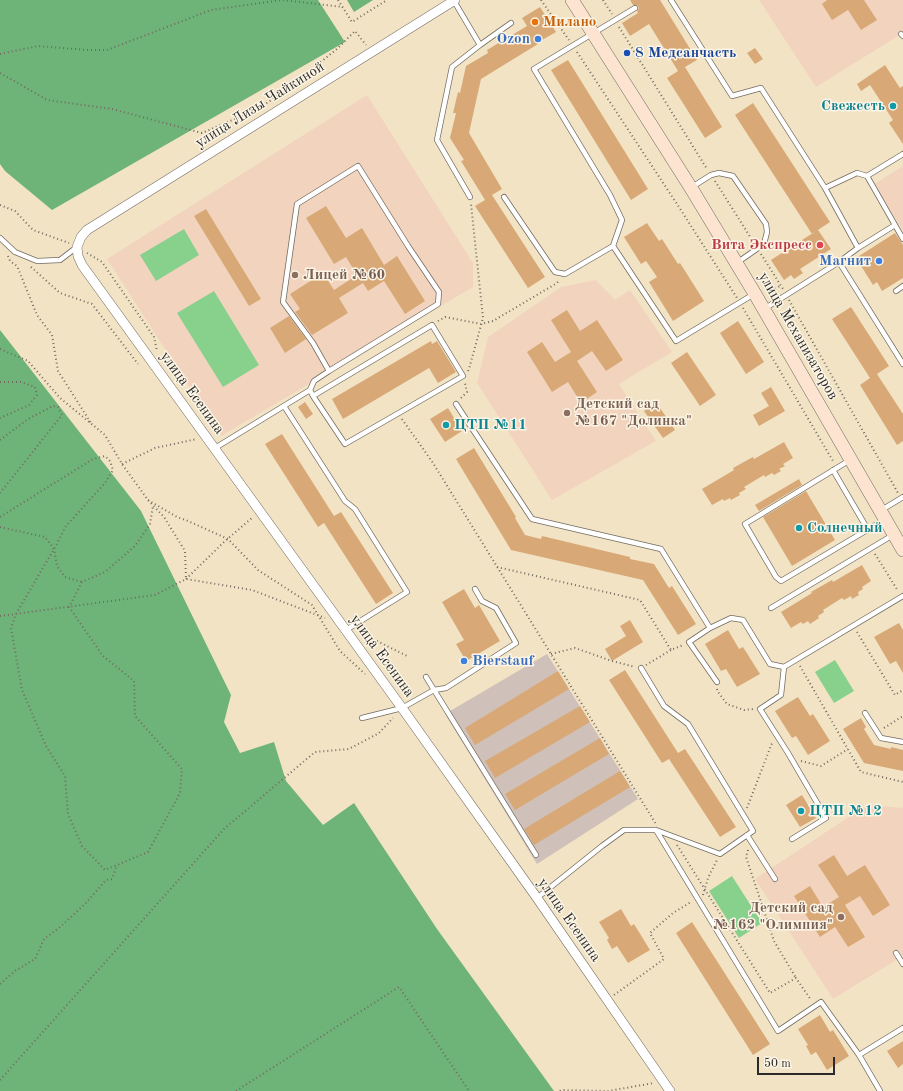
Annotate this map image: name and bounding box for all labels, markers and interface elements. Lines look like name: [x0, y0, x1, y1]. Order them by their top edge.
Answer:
place label: Милано: [543, 13, 596, 31]
marker: Милано: [530, 17, 540, 27]
place label: Ozon: [497, 30, 530, 48]
marker: Ozon: [533, 34, 543, 44]
place label: 8 Медсанчасть: [635, 44, 736, 62]
marker: 8 Медсанчасть: [622, 48, 632, 58]
street label: улица Лизы Чайкиной: [192, 58, 328, 152]
place label: Свежесть: [821, 97, 885, 115]
marker: Свежесть: [888, 101, 898, 111]
place label: Вита Экспресс: [711, 236, 812, 254]
marker: Вита Экспресс: [815, 240, 825, 250]
place label: Магнит: [819, 252, 871, 270]
marker: Магнит: [874, 256, 884, 266]
place label: Лицей №60: [303, 266, 385, 284]
street label: улица Механизаторов: [754, 269, 842, 403]
marker: Лицей №60: [290, 270, 300, 280]
street label: улица Есенина: [156, 348, 228, 438]
place label: Детский сад №167 "Долинка": [575, 395, 692, 430]
marker: Детский сад №167 "Долинка": [562, 408, 572, 418]
place label: ЦТП №11: [454, 416, 527, 434]
marker: ЦТП №11: [441, 420, 451, 430]
place label: Солнечный: [807, 519, 883, 537]
marker: Солнечный: [794, 523, 804, 533]
street label: улица Есенина: [346, 611, 418, 701]
place label: Bierstauf: [472, 652, 534, 670]
marker: Bierstauf: [459, 656, 469, 666]
place label: ЦТП №12: [809, 802, 882, 820]
marker: ЦТП №12: [796, 806, 806, 816]
street label: улица Есенина: [533, 875, 605, 965]
place label: Детский сад №162 "Олимпия": [713, 899, 833, 934]
marker: Детский сад №162 "Олимпия": [836, 912, 846, 922]
scale bar: [759, 1049, 837, 1075]
text: 50 m: [764, 1058, 791, 1070]

